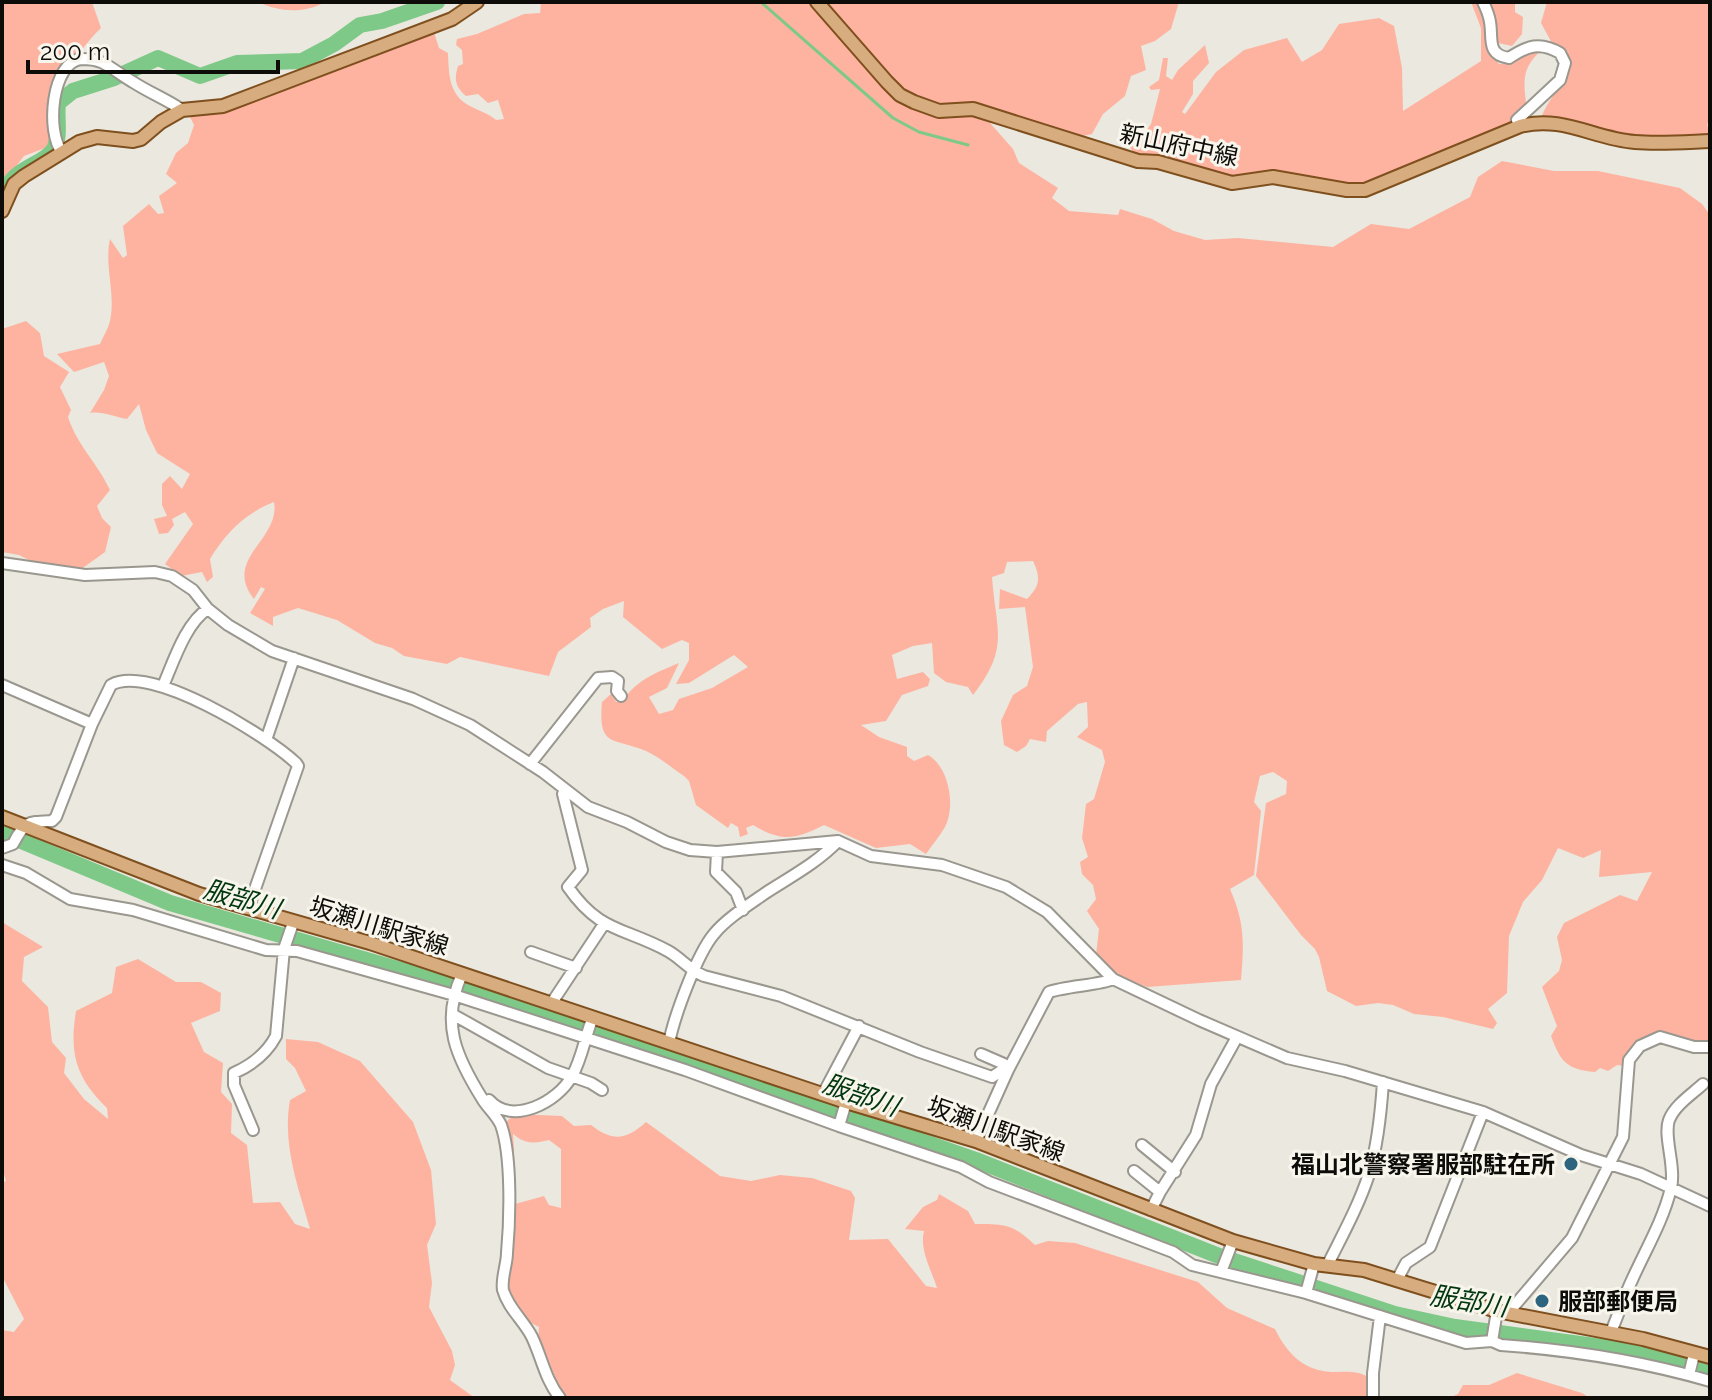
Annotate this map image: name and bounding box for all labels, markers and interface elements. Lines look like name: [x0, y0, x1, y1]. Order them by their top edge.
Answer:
scale bar: [28, 24, 278, 74]
text: 200 m: [40, 37, 110, 66]
street label: 新山府中線: [1117, 118, 1241, 172]
water label: 服部川: [200, 874, 287, 925]
street label: 坂瀬川駅家線: [306, 891, 452, 961]
water label: 服部川: [819, 1068, 906, 1123]
street label: 坂瀬川駅家線: [923, 1091, 1069, 1167]
place label: 福山北警察署服部駐在所: [1291, 1150, 1555, 1179]
marker: 福山北警察署服部駐在所: [1562, 1155, 1580, 1173]
water label: 服部川: [1428, 1280, 1513, 1322]
place label: 服部郵便局: [1558, 1287, 1678, 1316]
marker: 服部郵便局: [1533, 1292, 1551, 1310]

